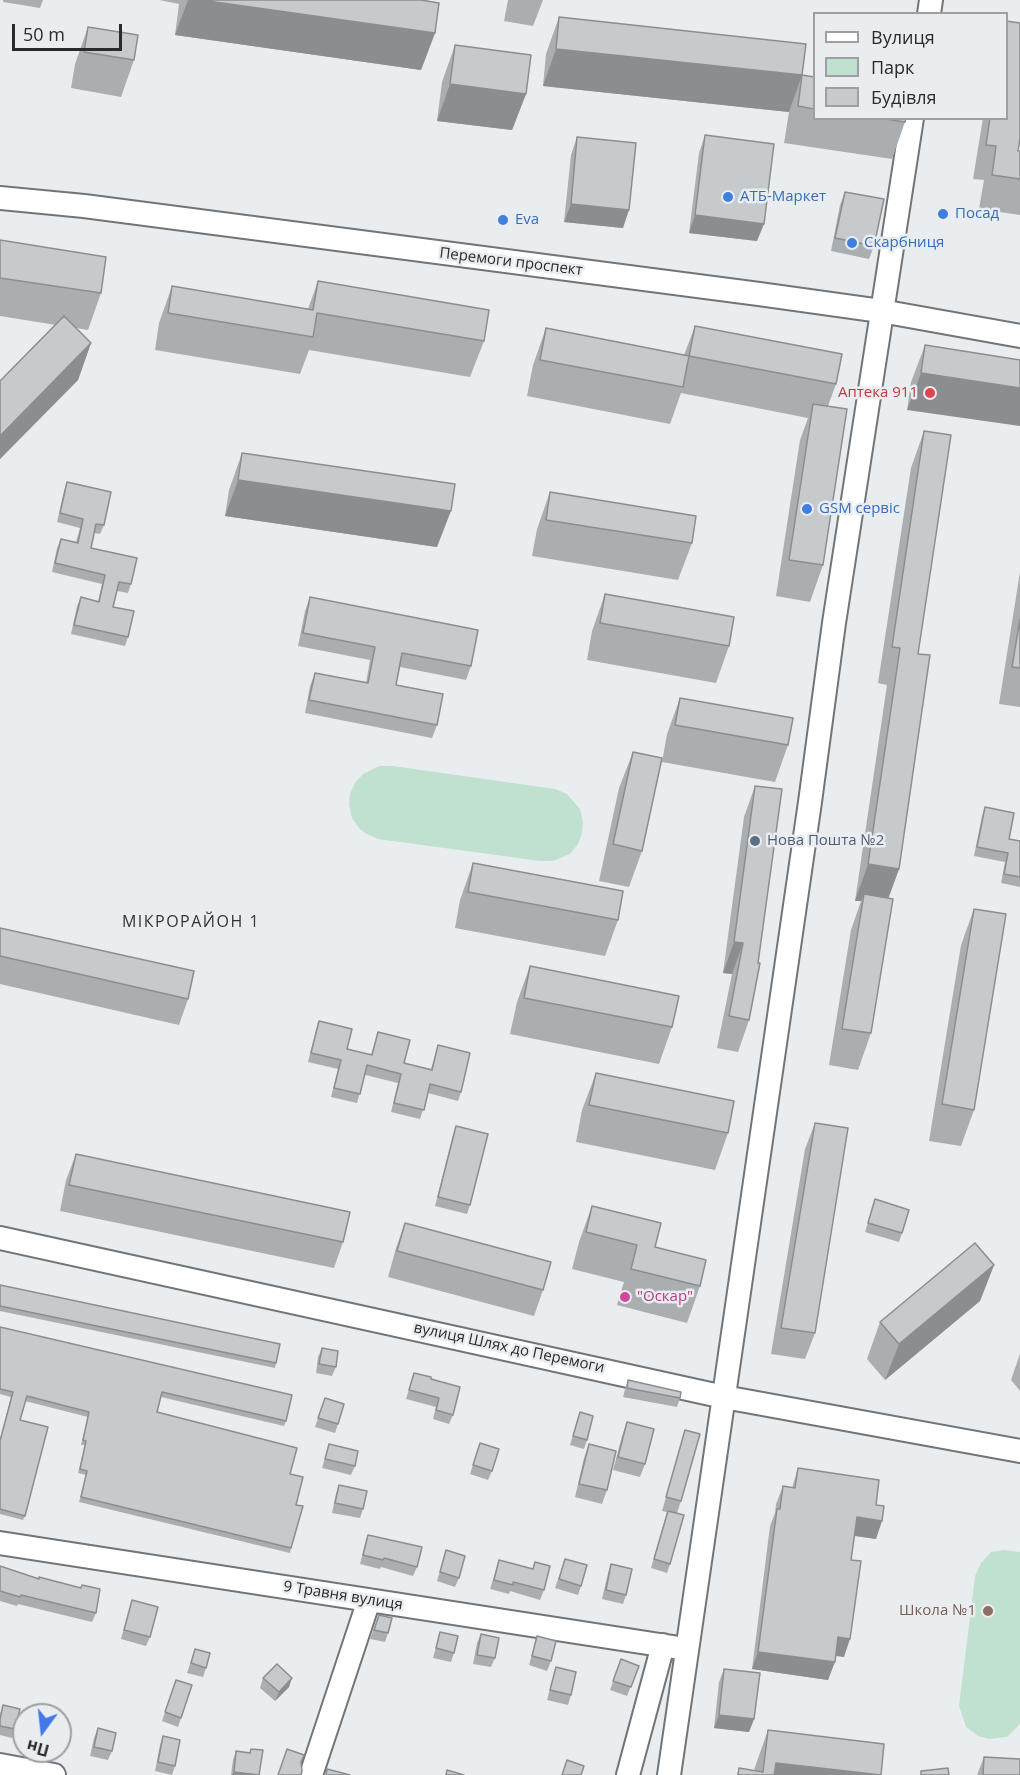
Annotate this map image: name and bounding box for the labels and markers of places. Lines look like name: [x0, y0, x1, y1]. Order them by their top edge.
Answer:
place label: АТБ-Маркет: [740, 188, 826, 206]
marker: АТБ-Маркет: [721, 190, 735, 204]
place label: Посад: [955, 205, 999, 223]
marker: Посад: [936, 207, 950, 221]
place label: Eva: [515, 211, 539, 229]
marker: Eva: [496, 213, 510, 227]
place label: Скарбниця: [864, 234, 944, 252]
marker: Скарбниця: [845, 236, 859, 250]
place label: Аптека 911: [838, 384, 918, 402]
marker: Аптека 911: [923, 386, 937, 400]
place label: GSM сервіс: [819, 500, 900, 518]
marker: GSM сервіс: [800, 502, 814, 516]
place label: Нова Пошта №2: [767, 832, 884, 850]
marker: Нова Пошта №2: [748, 834, 762, 848]
place label: "Оскар": [637, 1288, 693, 1306]
marker: "Оскар": [618, 1290, 632, 1304]
place label: Школа №1: [899, 1602, 976, 1620]
marker: Школа №1: [981, 1604, 995, 1618]

